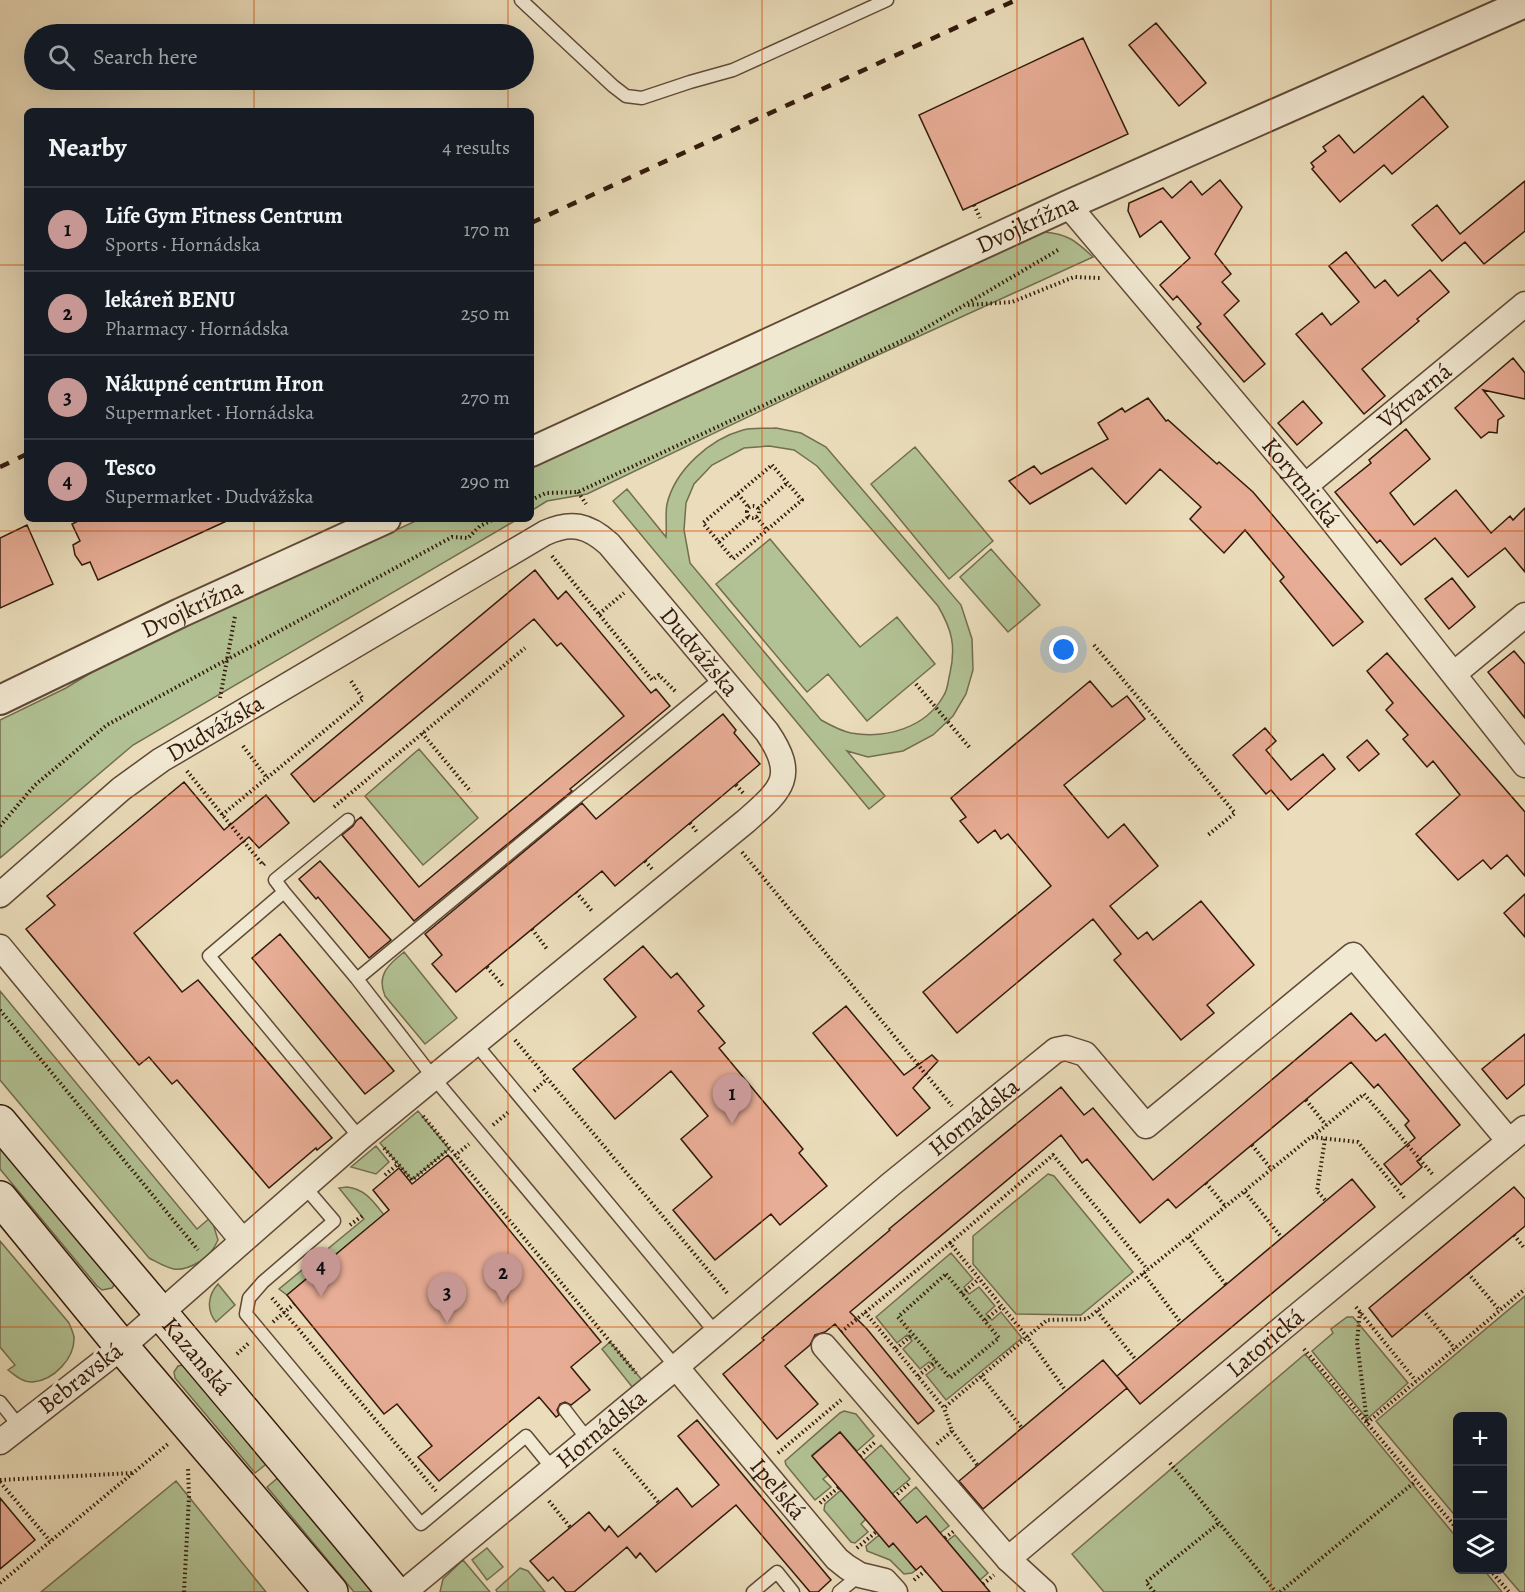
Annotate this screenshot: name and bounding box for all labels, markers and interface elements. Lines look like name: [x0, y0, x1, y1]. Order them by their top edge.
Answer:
search box: [24, 24, 534, 90]
icon: search: [45, 41, 78, 74]
text: Search here: [93, 42, 198, 72]
text: Nearby: [48, 130, 127, 165]
text: 4 results: [442, 134, 510, 161]
street label: Dvojkrížna: [971, 186, 1084, 261]
text: Life Gym Fitness Centrum: [105, 201, 343, 231]
text: 1: [64, 216, 71, 243]
text: 170 m: [464, 216, 510, 243]
text: Sports · Hornádska: [105, 231, 261, 258]
text: lekáreň BENU: [105, 285, 235, 315]
text: 2: [63, 300, 72, 327]
text: 250 m: [461, 300, 510, 327]
text: Pharmacy · Hornádska: [105, 315, 289, 342]
street label: Výtvarná: [1370, 355, 1459, 436]
text: Nákupné centrum Hron: [105, 369, 324, 399]
text: 3: [63, 384, 72, 411]
text: 270 m: [461, 384, 510, 411]
text: Supermarket · Hornádska: [105, 399, 314, 426]
street label: Korytnická: [1255, 430, 1348, 534]
text: Tesco: [105, 453, 156, 483]
text: 4: [63, 468, 72, 495]
text: 290 m: [460, 468, 510, 495]
text: Supermarket · Dudvážska: [105, 483, 314, 510]
street label: Dvojkrížna: [136, 570, 249, 645]
street label: Dudvážska: [653, 600, 747, 704]
your location: [1049, 635, 1078, 664]
street label: Dudvážska: [161, 687, 270, 769]
street label: Hornádska: [922, 1070, 1027, 1163]
pin: 1: [712, 1074, 752, 1124]
pin: 4: [302, 1248, 340, 1297]
pin: 2: [484, 1254, 522, 1303]
pin: 3: [428, 1274, 466, 1323]
street label: Latorická: [1220, 1300, 1311, 1385]
street label: Kazanská: [155, 1310, 240, 1403]
street label: Bebravská: [31, 1334, 130, 1421]
street label: Hornádska: [549, 1381, 654, 1476]
map controls: [1453, 1412, 1507, 1574]
button: +: [1453, 1412, 1507, 1466]
street label: Ipeľská: [743, 1451, 814, 1527]
button: −: [1453, 1466, 1507, 1520]
button: layers: [1453, 1520, 1507, 1574]

